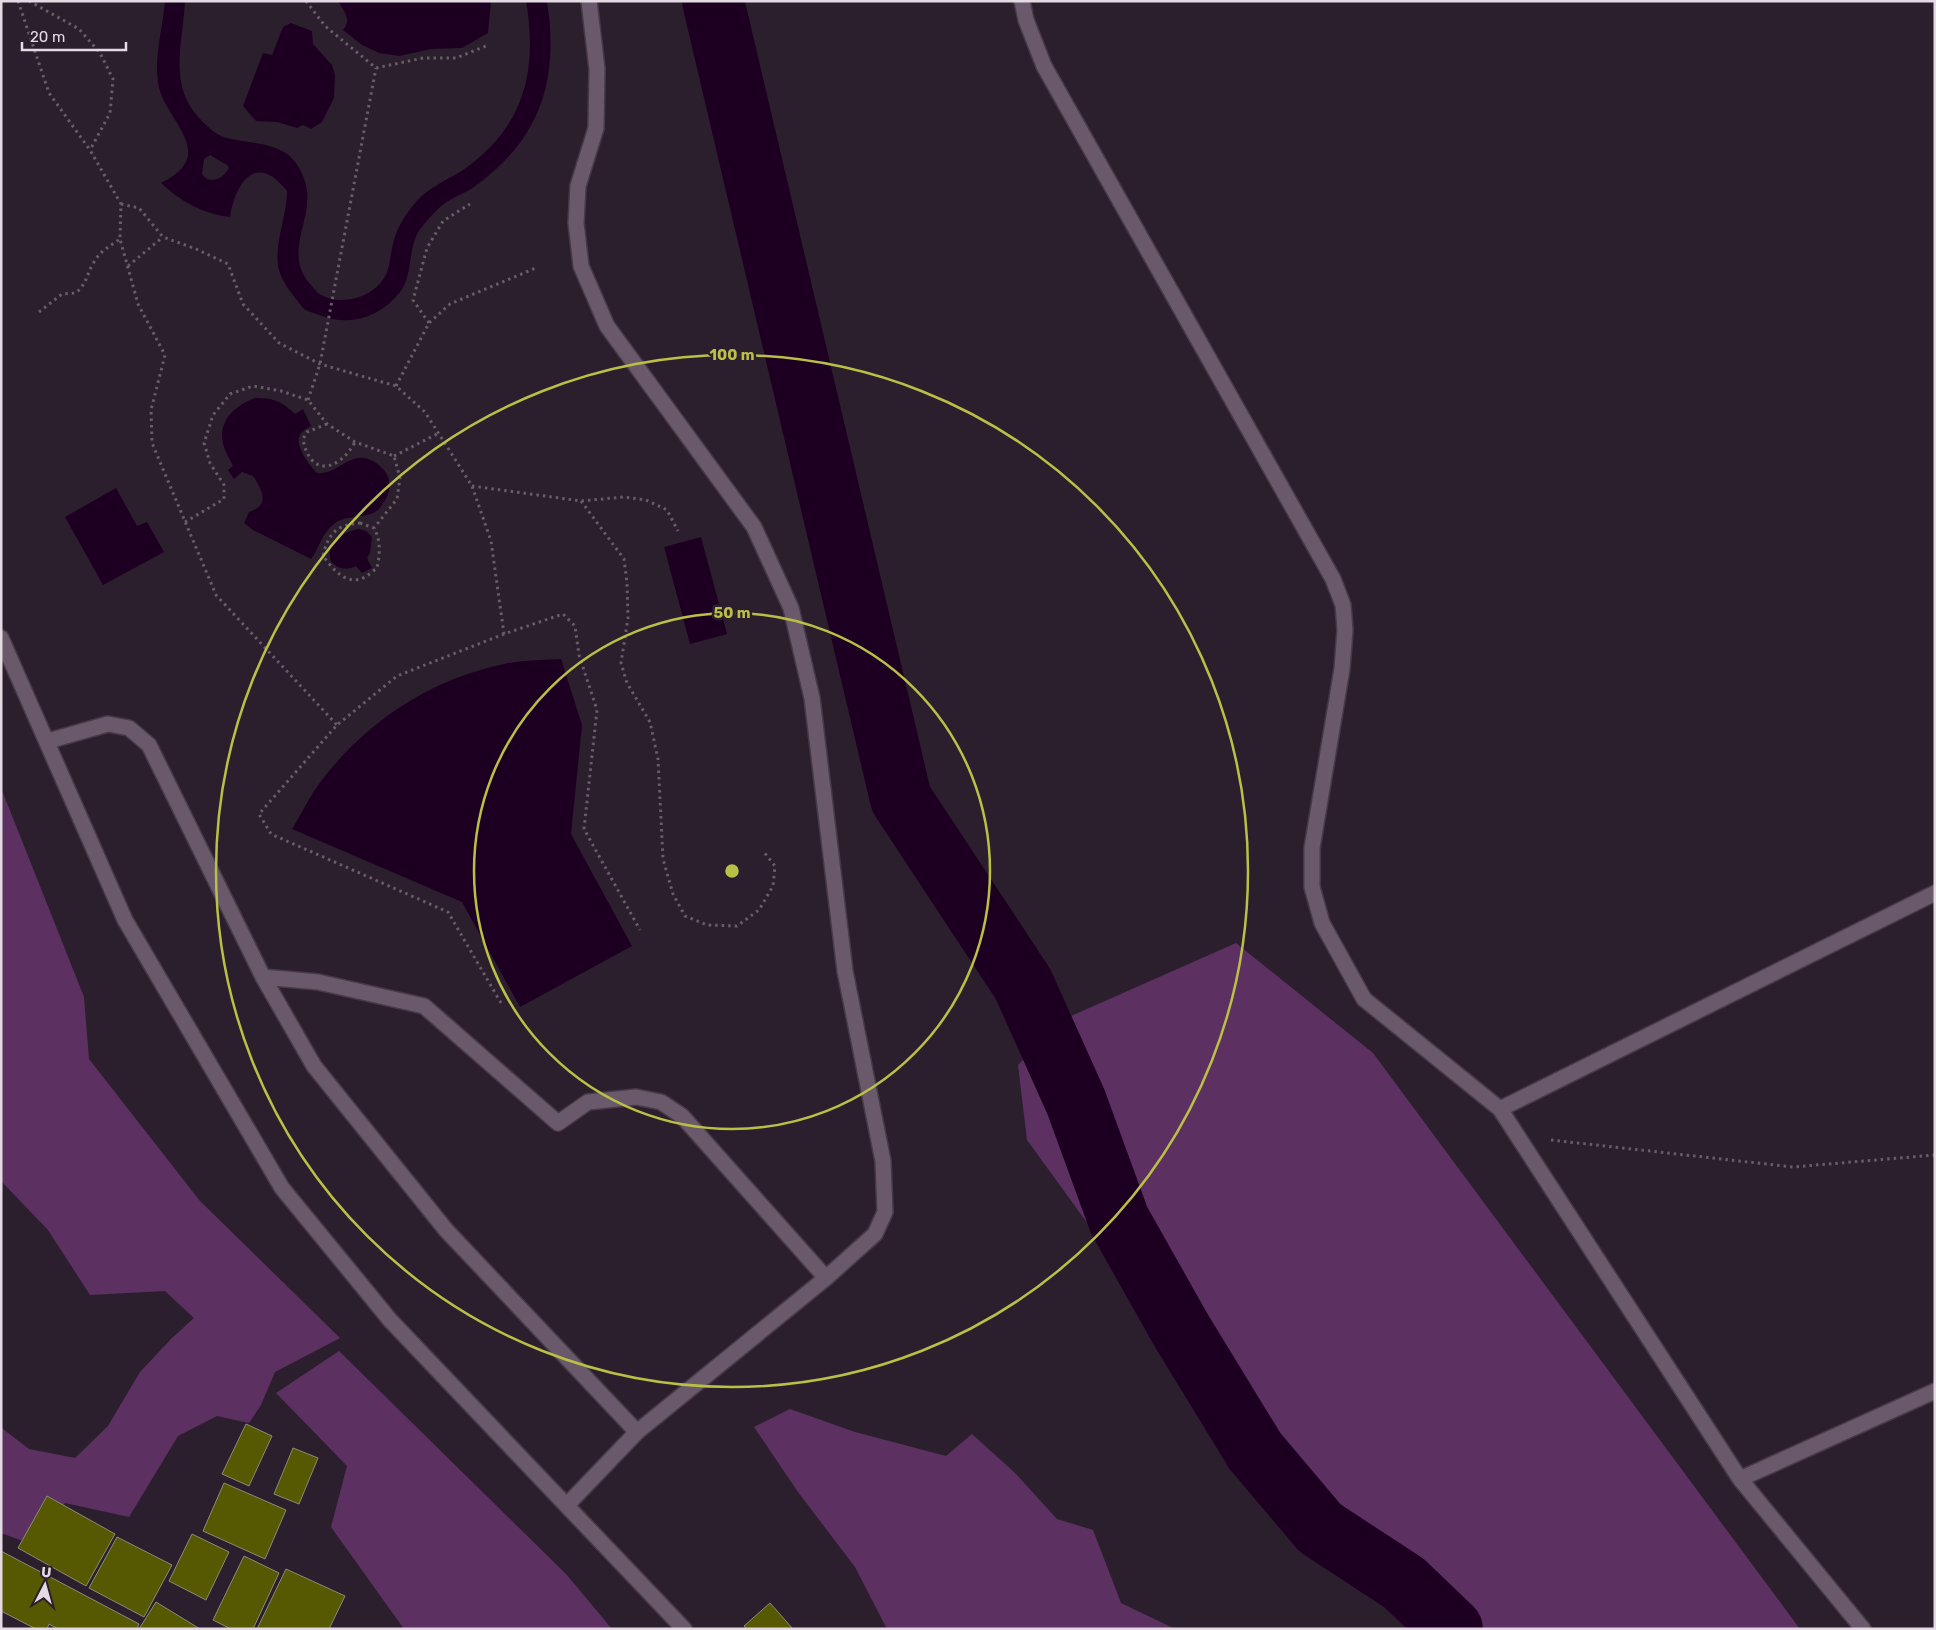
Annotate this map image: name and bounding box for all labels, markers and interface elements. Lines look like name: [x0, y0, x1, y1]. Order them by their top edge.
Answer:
scale bar: [22, 20, 126, 52]
text: 20 m: [30, 28, 65, 46]
text: 100 m: [710, 346, 754, 364]
text: 50 m: [714, 604, 750, 622]
centre of rings: [723, 862, 741, 880]
north arrow: [20, 1560, 70, 1610]
text: U: [40, 1564, 52, 1582]

